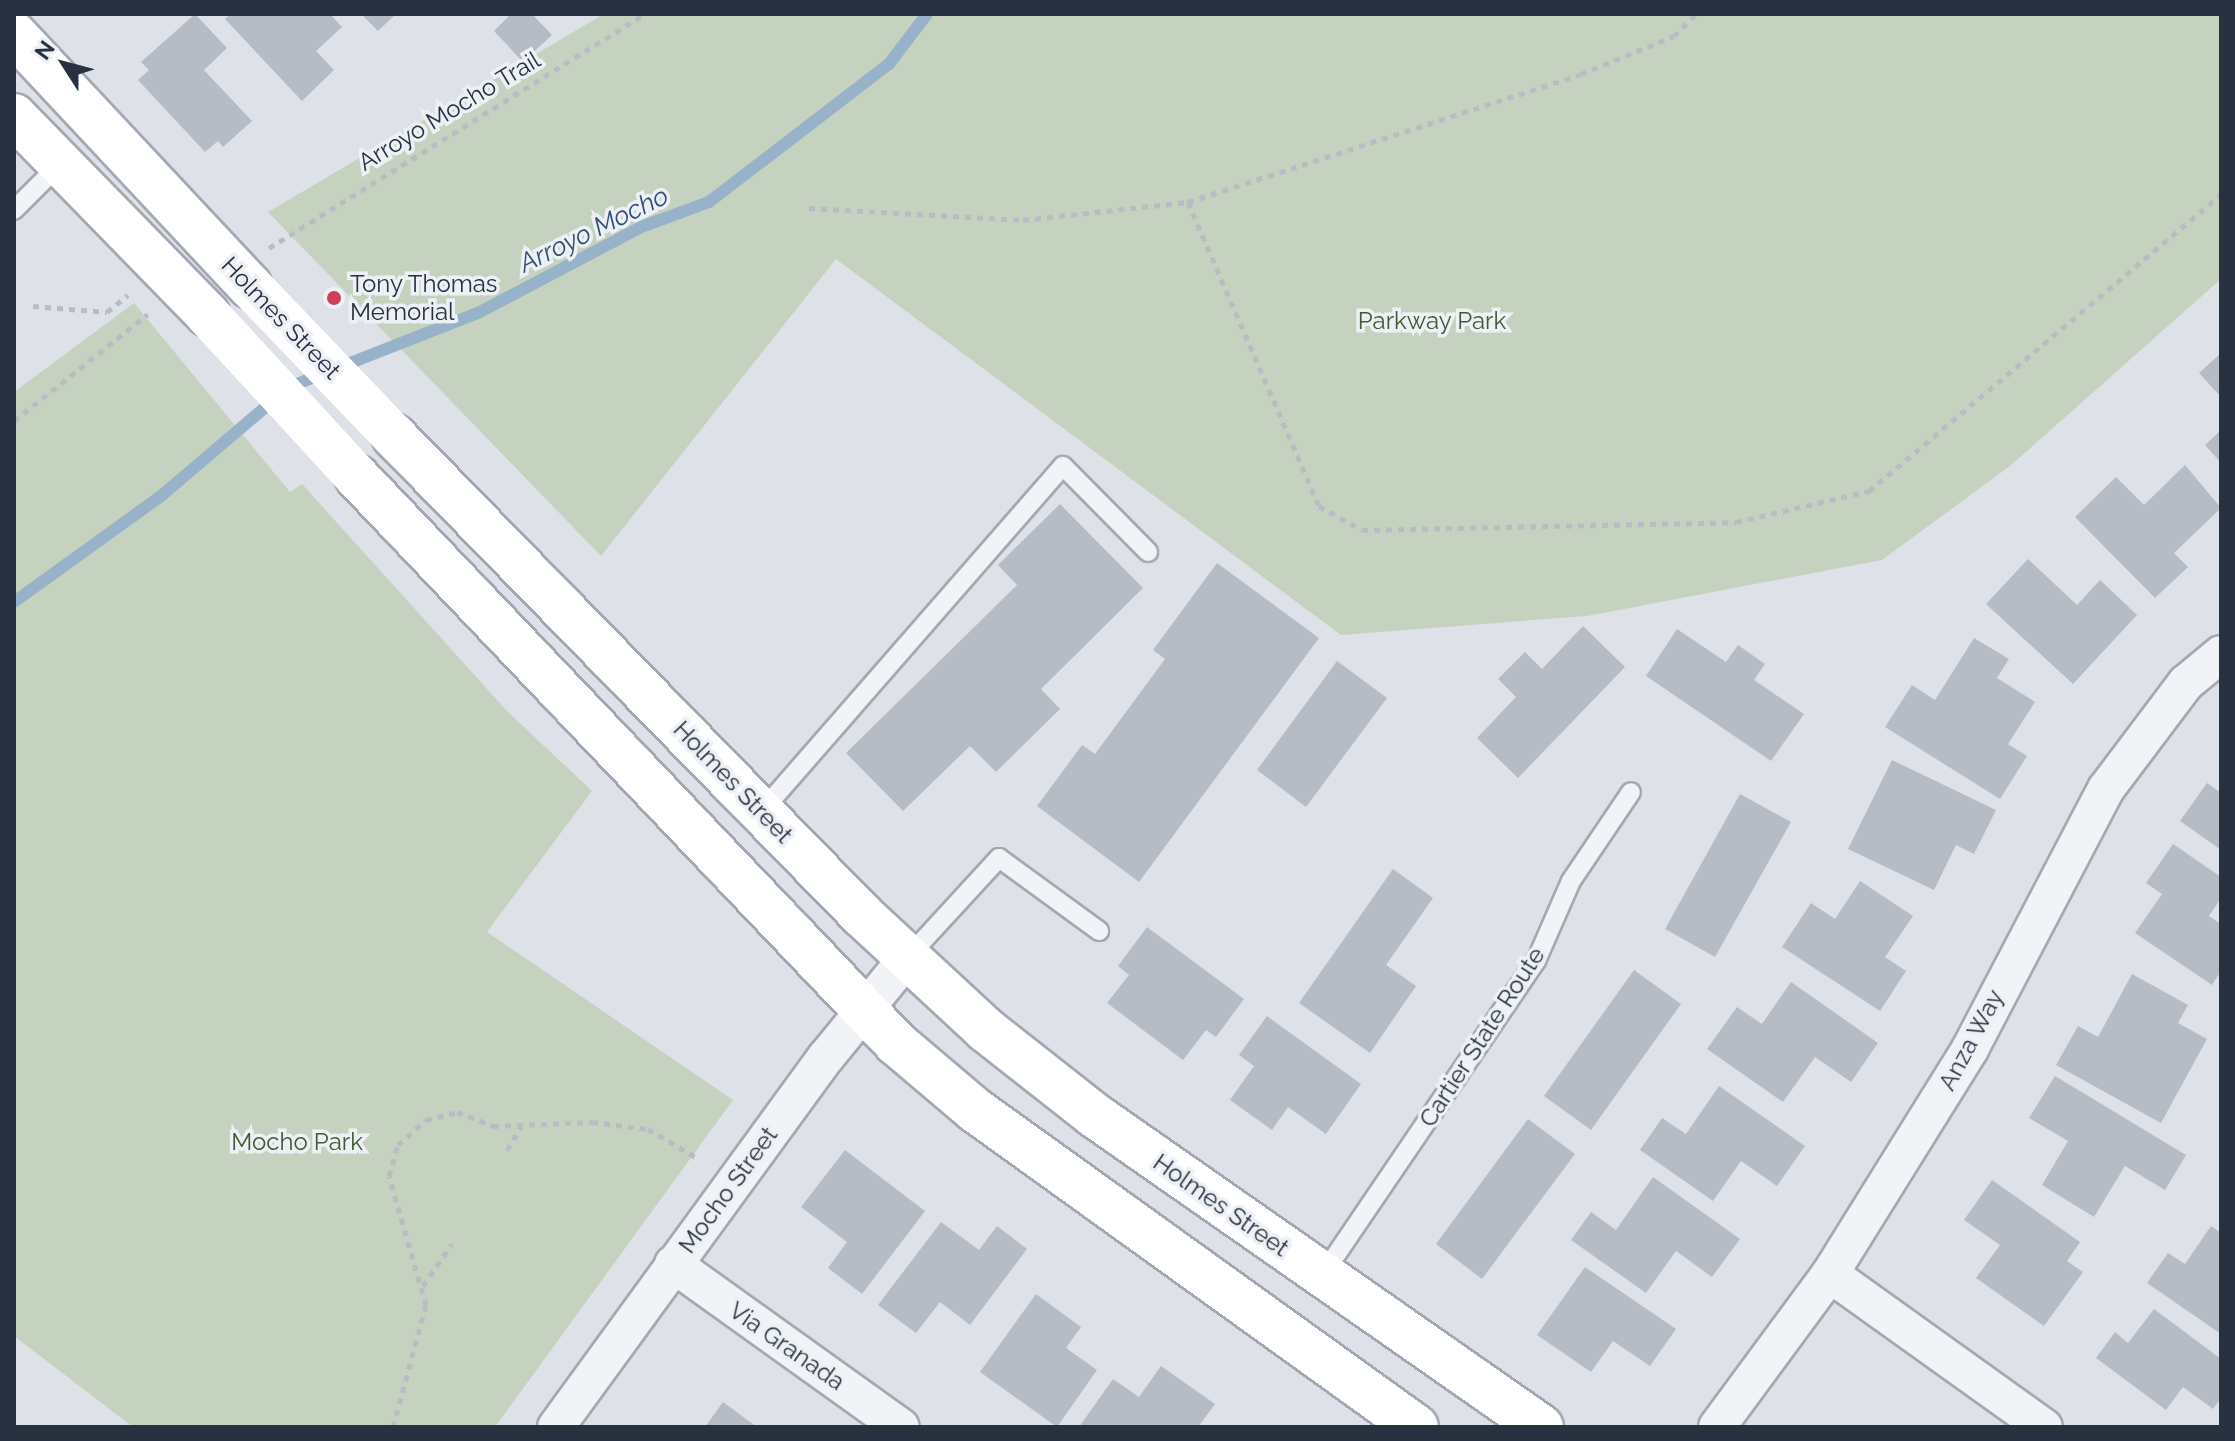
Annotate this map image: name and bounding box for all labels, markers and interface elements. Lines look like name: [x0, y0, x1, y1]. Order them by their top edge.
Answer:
north arrow: [24, 24, 104, 104]
text: N: [29, 35, 60, 64]
street label: Arroyo Mocho Trail: [352, 45, 546, 177]
water label: Arroyo Mocho: [514, 180, 674, 280]
street label: Holmes Street: [216, 251, 346, 385]
place label: Tony Thomas Memorial: [350, 270, 499, 326]
marker: Tony Thomas Memorial: [325, 289, 343, 307]
park label: Parkway Park: [1357, 307, 1507, 335]
street label: Holmes Street: [668, 715, 798, 849]
street label: Cartier State Route: [1413, 942, 1551, 1132]
street label: Anza Way: [1932, 984, 2010, 1096]
street label: Mocho Street: [672, 1121, 784, 1259]
park label: Mocho Park: [231, 1128, 363, 1156]
street label: Holmes Street: [1148, 1148, 1294, 1262]
street label: Via Granada: [724, 1296, 850, 1396]

